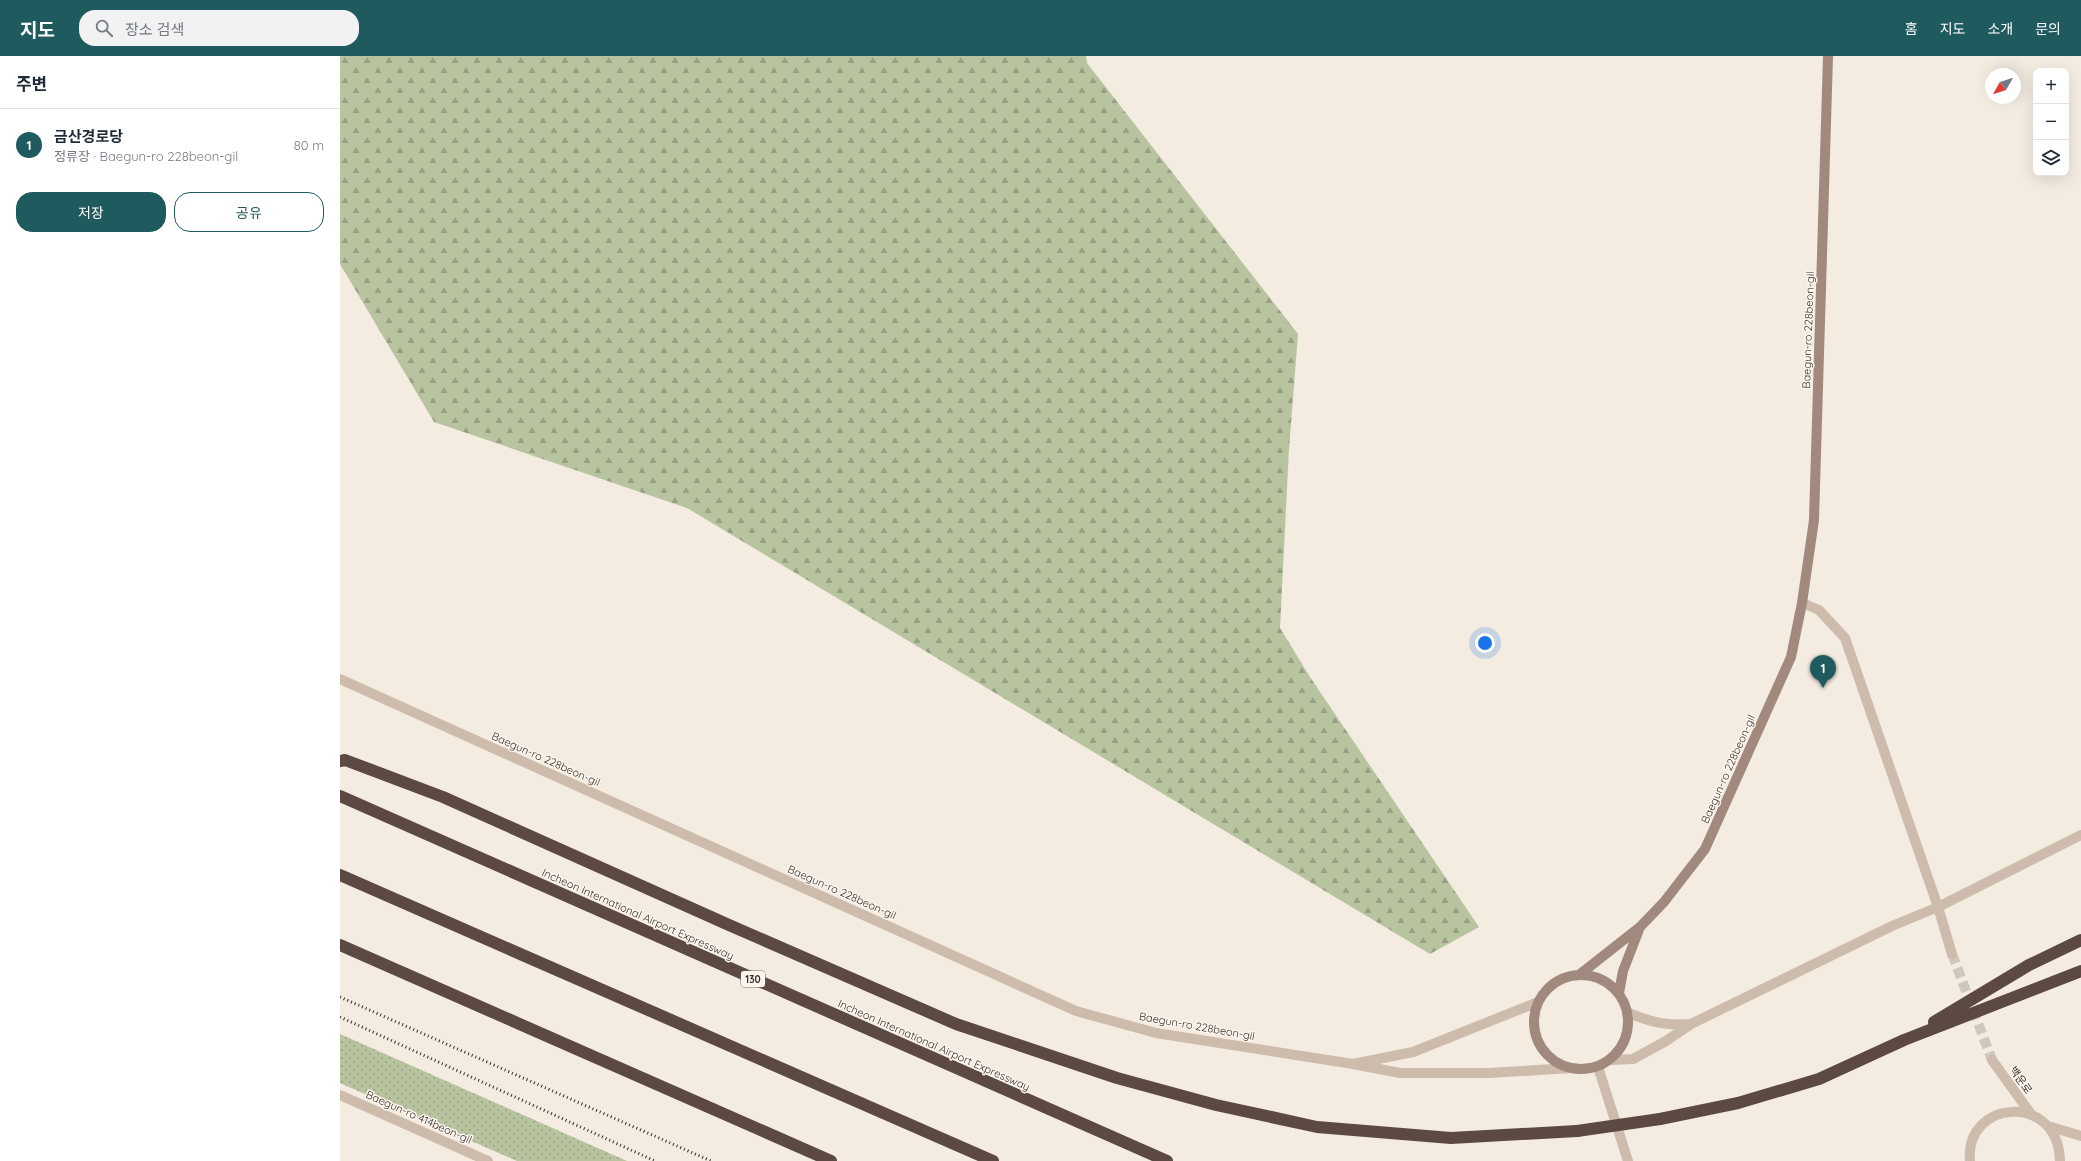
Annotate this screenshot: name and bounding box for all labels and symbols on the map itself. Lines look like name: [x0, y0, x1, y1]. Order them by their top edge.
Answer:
north arrow: [1985, 68, 2021, 104]
street label: Baegun-ro 228beon-gil: [1799, 271, 1817, 389]
your location: [1475, 633, 1495, 653]
pin: 1: [1810, 655, 1836, 688]
street label: Baegun-ro 228beon-gil: [1698, 713, 1758, 825]
street label: Baegun-ro 228beon-gil: [490, 729, 602, 789]
street label: Baegun-ro 228beon-gil: [786, 862, 898, 922]
street label: Incheon International Airport Expressway: [540, 865, 736, 963]
road number: 130: [741, 971, 765, 987]
street label: Incheon International Airport Expressway: [836, 996, 1032, 1094]
street label: Baegun-ro 228beon-gil: [1138, 1009, 1256, 1043]
street label: 백운로: [2007, 1064, 2035, 1096]
street label: Baegun-ro 414beon-gil: [364, 1087, 474, 1147]

